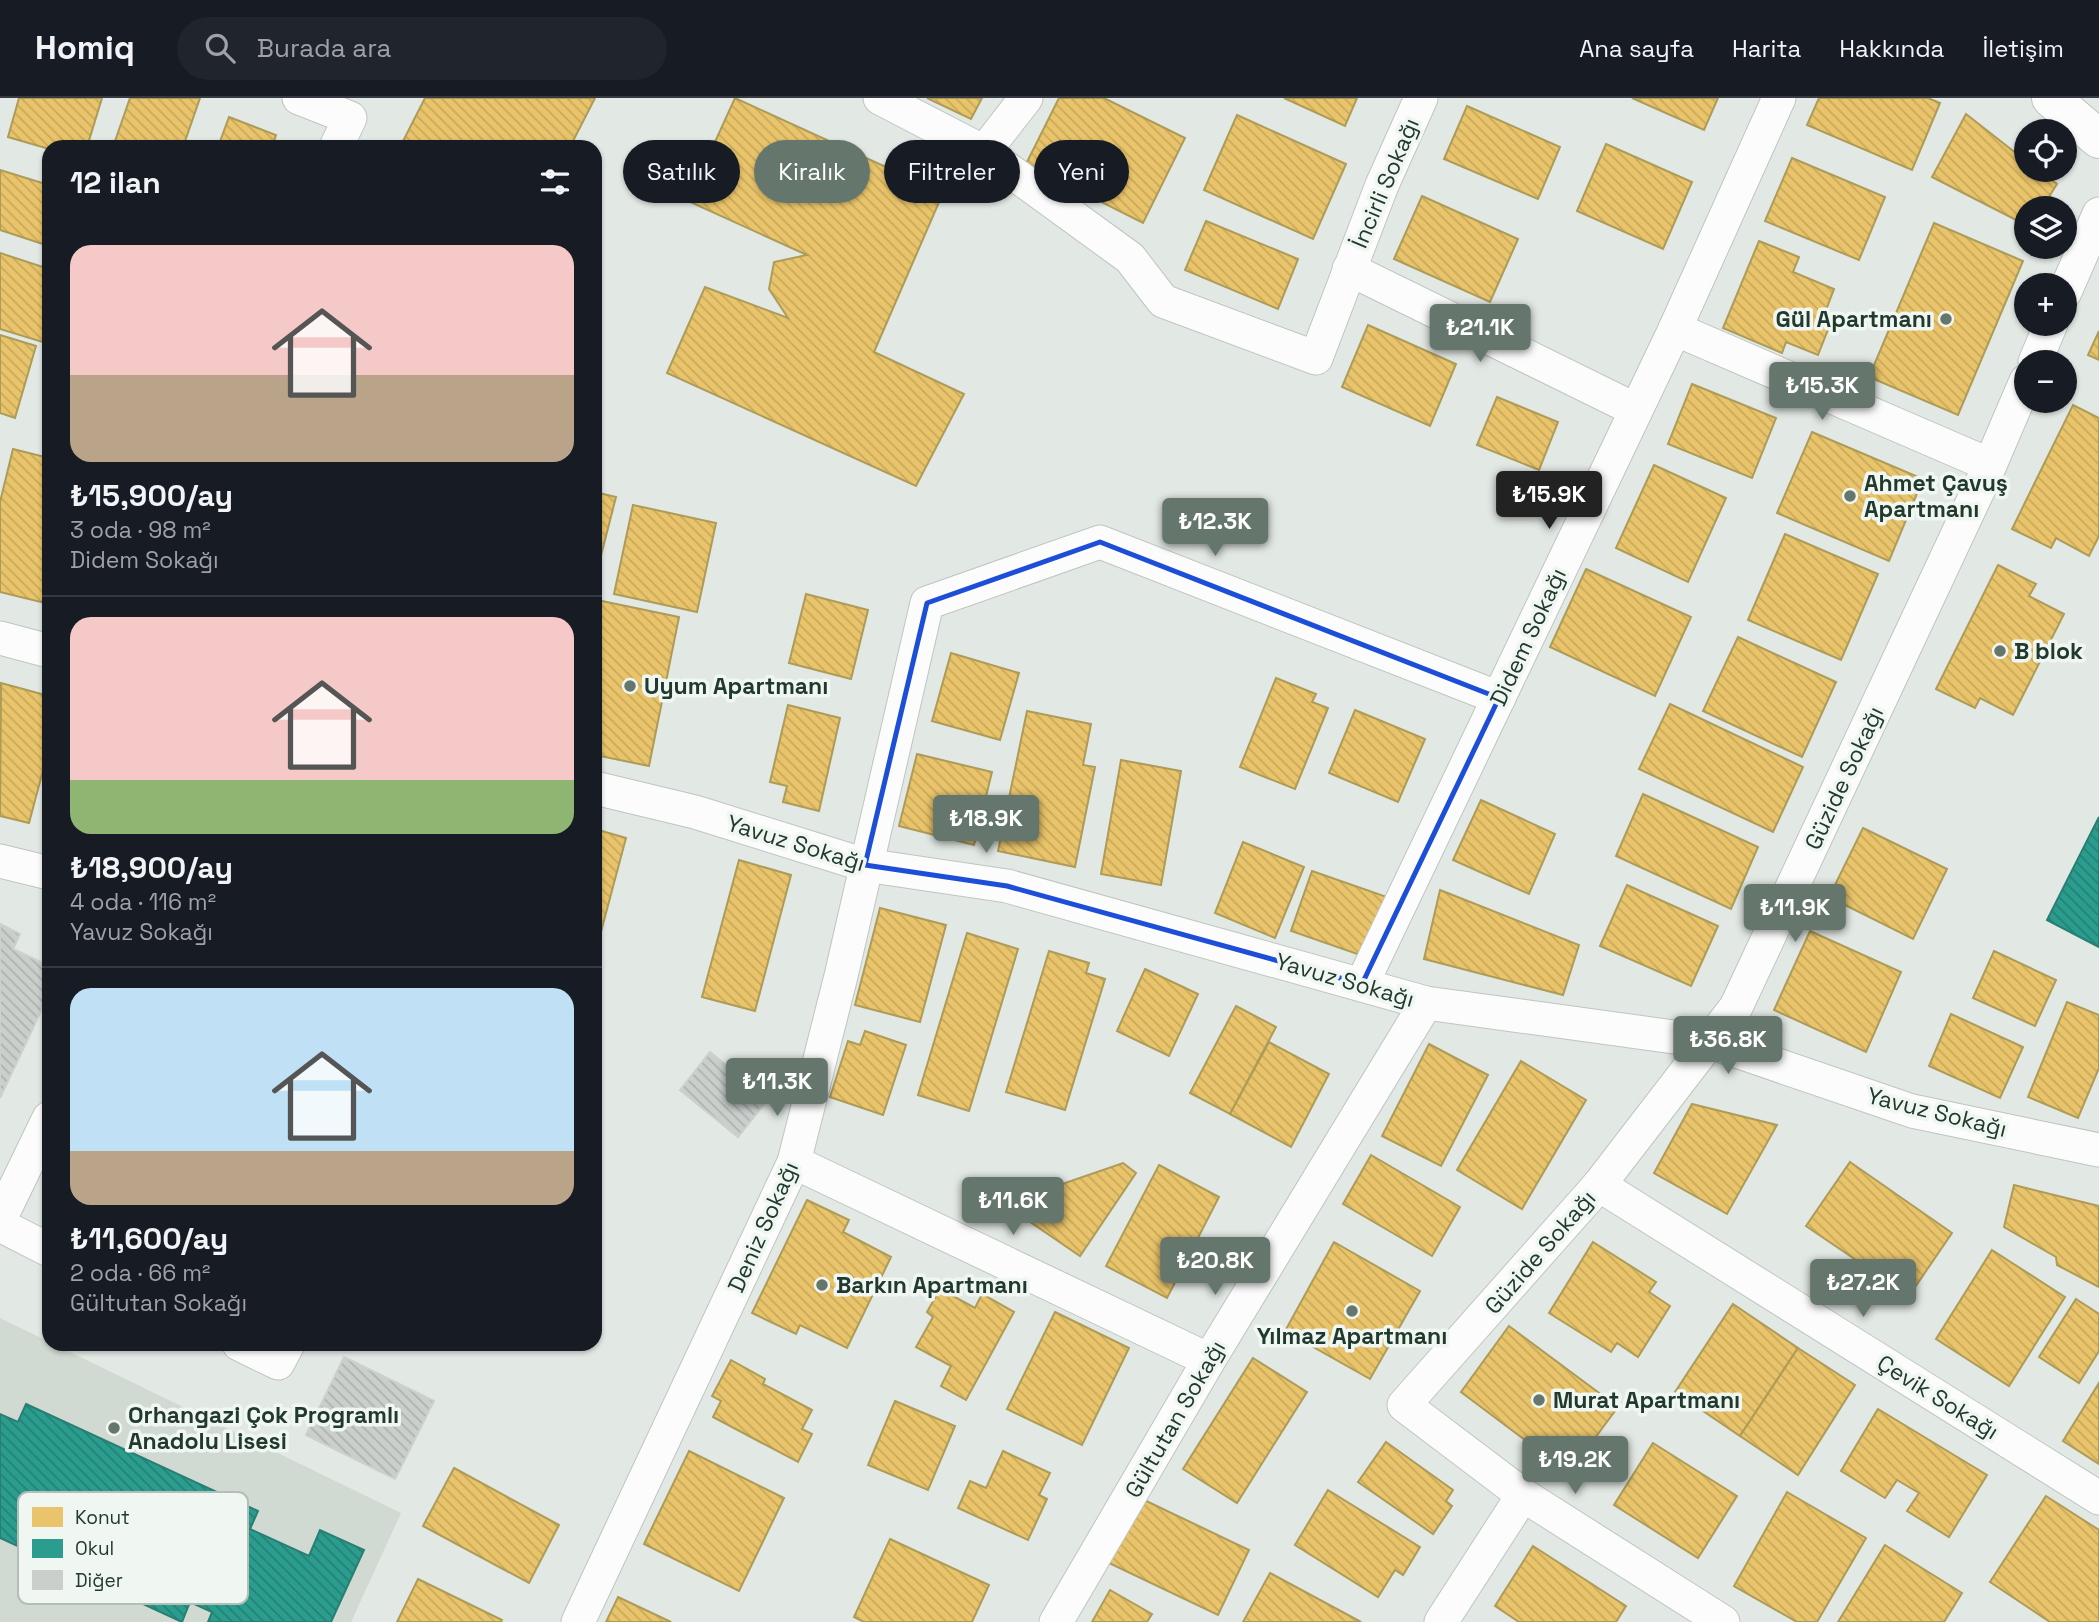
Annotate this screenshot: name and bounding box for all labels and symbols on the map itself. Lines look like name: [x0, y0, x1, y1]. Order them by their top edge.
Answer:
street label: İncirli Sokağı: [1344, 113, 1426, 253]
pin: ₺21.1K: [1423, 304, 1537, 364]
place label: Gül Apartmanı: [1776, 304, 1932, 334]
marker: Gül Apartmanı: [1938, 311, 1954, 327]
pin: ₺15.3K: [1765, 362, 1879, 422]
place label: Ahmet Çavuş Apartmanı: [1864, 468, 2008, 524]
pin: ₺15.9K: [1492, 472, 1606, 531]
marker: Ahmet Çavuş Apartmanı: [1842, 488, 1858, 504]
pin: ₺12.3K: [1158, 498, 1272, 558]
street label: Didem Sokağı: [1483, 563, 1573, 711]
place label: B blok: [2014, 636, 2083, 666]
marker: B blok: [1992, 643, 2008, 659]
place label: Uyum Apartmanı: [644, 671, 828, 701]
marker: Uyum Apartmanı: [622, 678, 638, 694]
street label: Güzide Sokağı: [1798, 701, 1890, 855]
pin: ₺18.9K: [929, 796, 1043, 855]
street label: Yavuz Sokağı: [723, 808, 869, 878]
pin: ₺11.9K: [1738, 884, 1852, 944]
street label: Yavuz Sokağı: [1272, 946, 1418, 1014]
pin: ₺36.8K: [1671, 1016, 1785, 1076]
pin: ₺11.3K: [720, 1058, 834, 1118]
street label: Yavuz Sokağı: [1864, 1080, 2010, 1144]
street label: Deniz Sokağı: [721, 1157, 805, 1297]
pin: ₺11.6K: [956, 1178, 1070, 1237]
street label: Güzide Sokağı: [1478, 1184, 1602, 1320]
pin: ₺20.8K: [1158, 1238, 1272, 1297]
pin: ₺27.2K: [1806, 1260, 1920, 1319]
place label: Barkın Apartmanı: [836, 1270, 1028, 1300]
marker: Barkın Apartmanı: [814, 1277, 830, 1293]
marker: Yılmaz Apartmanı: [1344, 1303, 1360, 1319]
place label: Yılmaz Apartmanı: [1257, 1321, 1447, 1351]
street label: Gültutan Sokağı: [1118, 1335, 1232, 1503]
street label: Çevik Sokağı: [1872, 1348, 2004, 1446]
place label: Murat Apartmanı: [1553, 1385, 1740, 1415]
marker: Murat Apartmanı: [1531, 1392, 1547, 1408]
place label: Orhangazi Çok Programlı Anadolu Lisesi: [128, 1400, 399, 1456]
marker: Orhangazi Çok Programlı Anadolu Lisesi: [106, 1420, 122, 1436]
pin: ₺19.2K: [1518, 1436, 1632, 1496]
legend: [18, 1492, 248, 1604]
text: Konut: [75, 1505, 130, 1530]
text: Okul: [75, 1536, 114, 1561]
text: Diğer: [75, 1568, 123, 1593]

